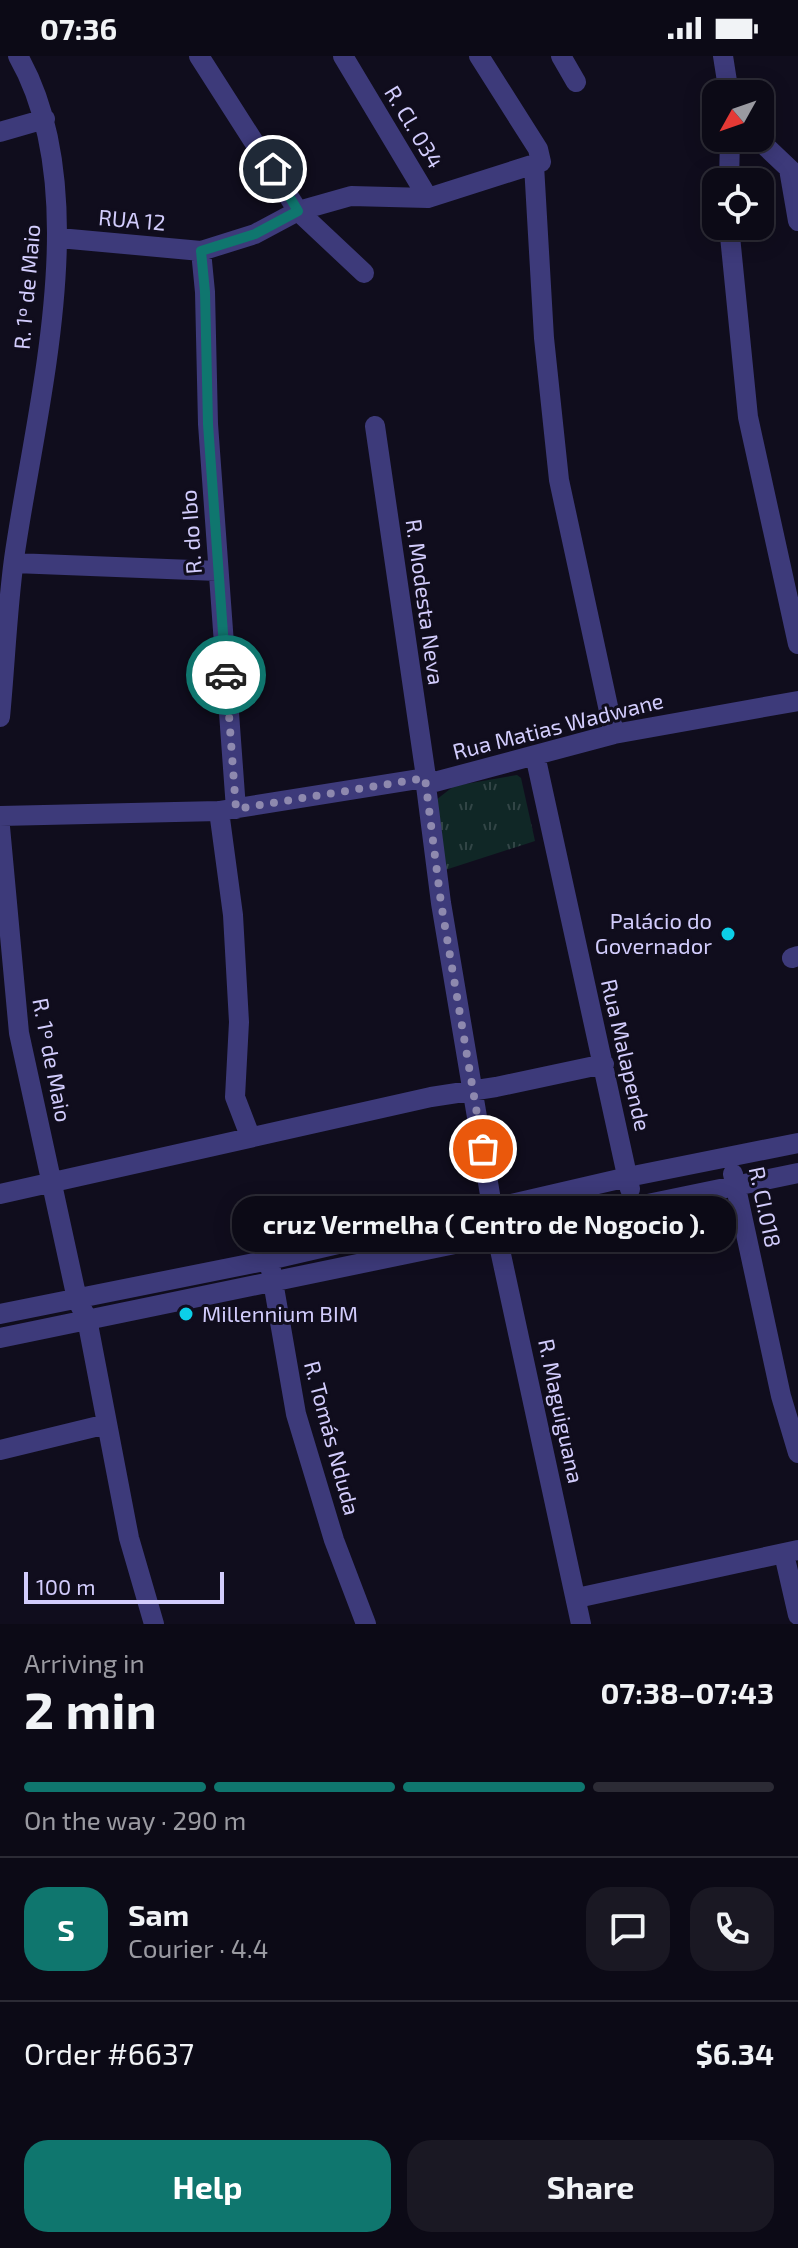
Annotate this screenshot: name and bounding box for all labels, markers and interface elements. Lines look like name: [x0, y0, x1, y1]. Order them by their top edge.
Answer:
text: 07:36: [40, 10, 117, 46]
north arrow: [702, 80, 774, 152]
map controls: [702, 80, 774, 240]
street label: R. Cl. 034: [380, 81, 450, 172]
pin: [239, 135, 307, 203]
icon: home: [251, 147, 295, 191]
button: locate: [702, 168, 774, 240]
street label: RUA 12: [97, 203, 167, 235]
street label: R. 1º de Maio: [8, 223, 44, 351]
street label: R. do Ibo: [174, 489, 206, 575]
street label: R. Modesta Neva: [401, 517, 450, 686]
courier: [186, 635, 266, 715]
icon: car: [204, 653, 248, 697]
street label: Rua Matias Wadwane: [450, 686, 666, 764]
place label: Palácio do Governador: [595, 907, 712, 958]
marker: Palácio do Governador: [719, 925, 737, 943]
street label: Rua Malapende: [597, 976, 657, 1133]
street label: R. 1º de Maio: [28, 996, 78, 1124]
pin: [449, 1115, 517, 1183]
icon: bag: [461, 1127, 505, 1171]
street label: R. CI.018: [745, 1164, 787, 1250]
callout: cruz Vermelha ( Centro de Nogocio ).: [231, 1197, 735, 1253]
text: cruz Vermelha ( Centro de Nogocio ).: [263, 1208, 705, 1239]
place label: Millennium BIM: [202, 1300, 358, 1326]
marker: Millennium BIM: [177, 1305, 195, 1323]
street label: R. Maguiguana: [534, 1336, 590, 1485]
street label: R. Tomás Nduda: [300, 1358, 366, 1518]
scale bar: [24, 1568, 224, 1604]
text: 100 m: [36, 1573, 95, 1599]
text: Arriving in: [24, 1647, 145, 1678]
text: 07:38–07:43: [600, 1674, 774, 1710]
text: 2 min: [24, 1677, 157, 1739]
text: On the way · 290 m: [24, 1804, 246, 1835]
button: chat: [586, 1887, 670, 1971]
button: phone: [690, 1887, 774, 1971]
text: Sam: [128, 1896, 189, 1932]
text: S: [57, 1911, 75, 1947]
text: Courier · 4.4: [128, 1932, 269, 1963]
text: Order #6637: [24, 2035, 194, 2071]
text: $6.34: [695, 2035, 774, 2071]
button: Help: [24, 2140, 391, 2232]
button: Share: [407, 2140, 774, 2232]

